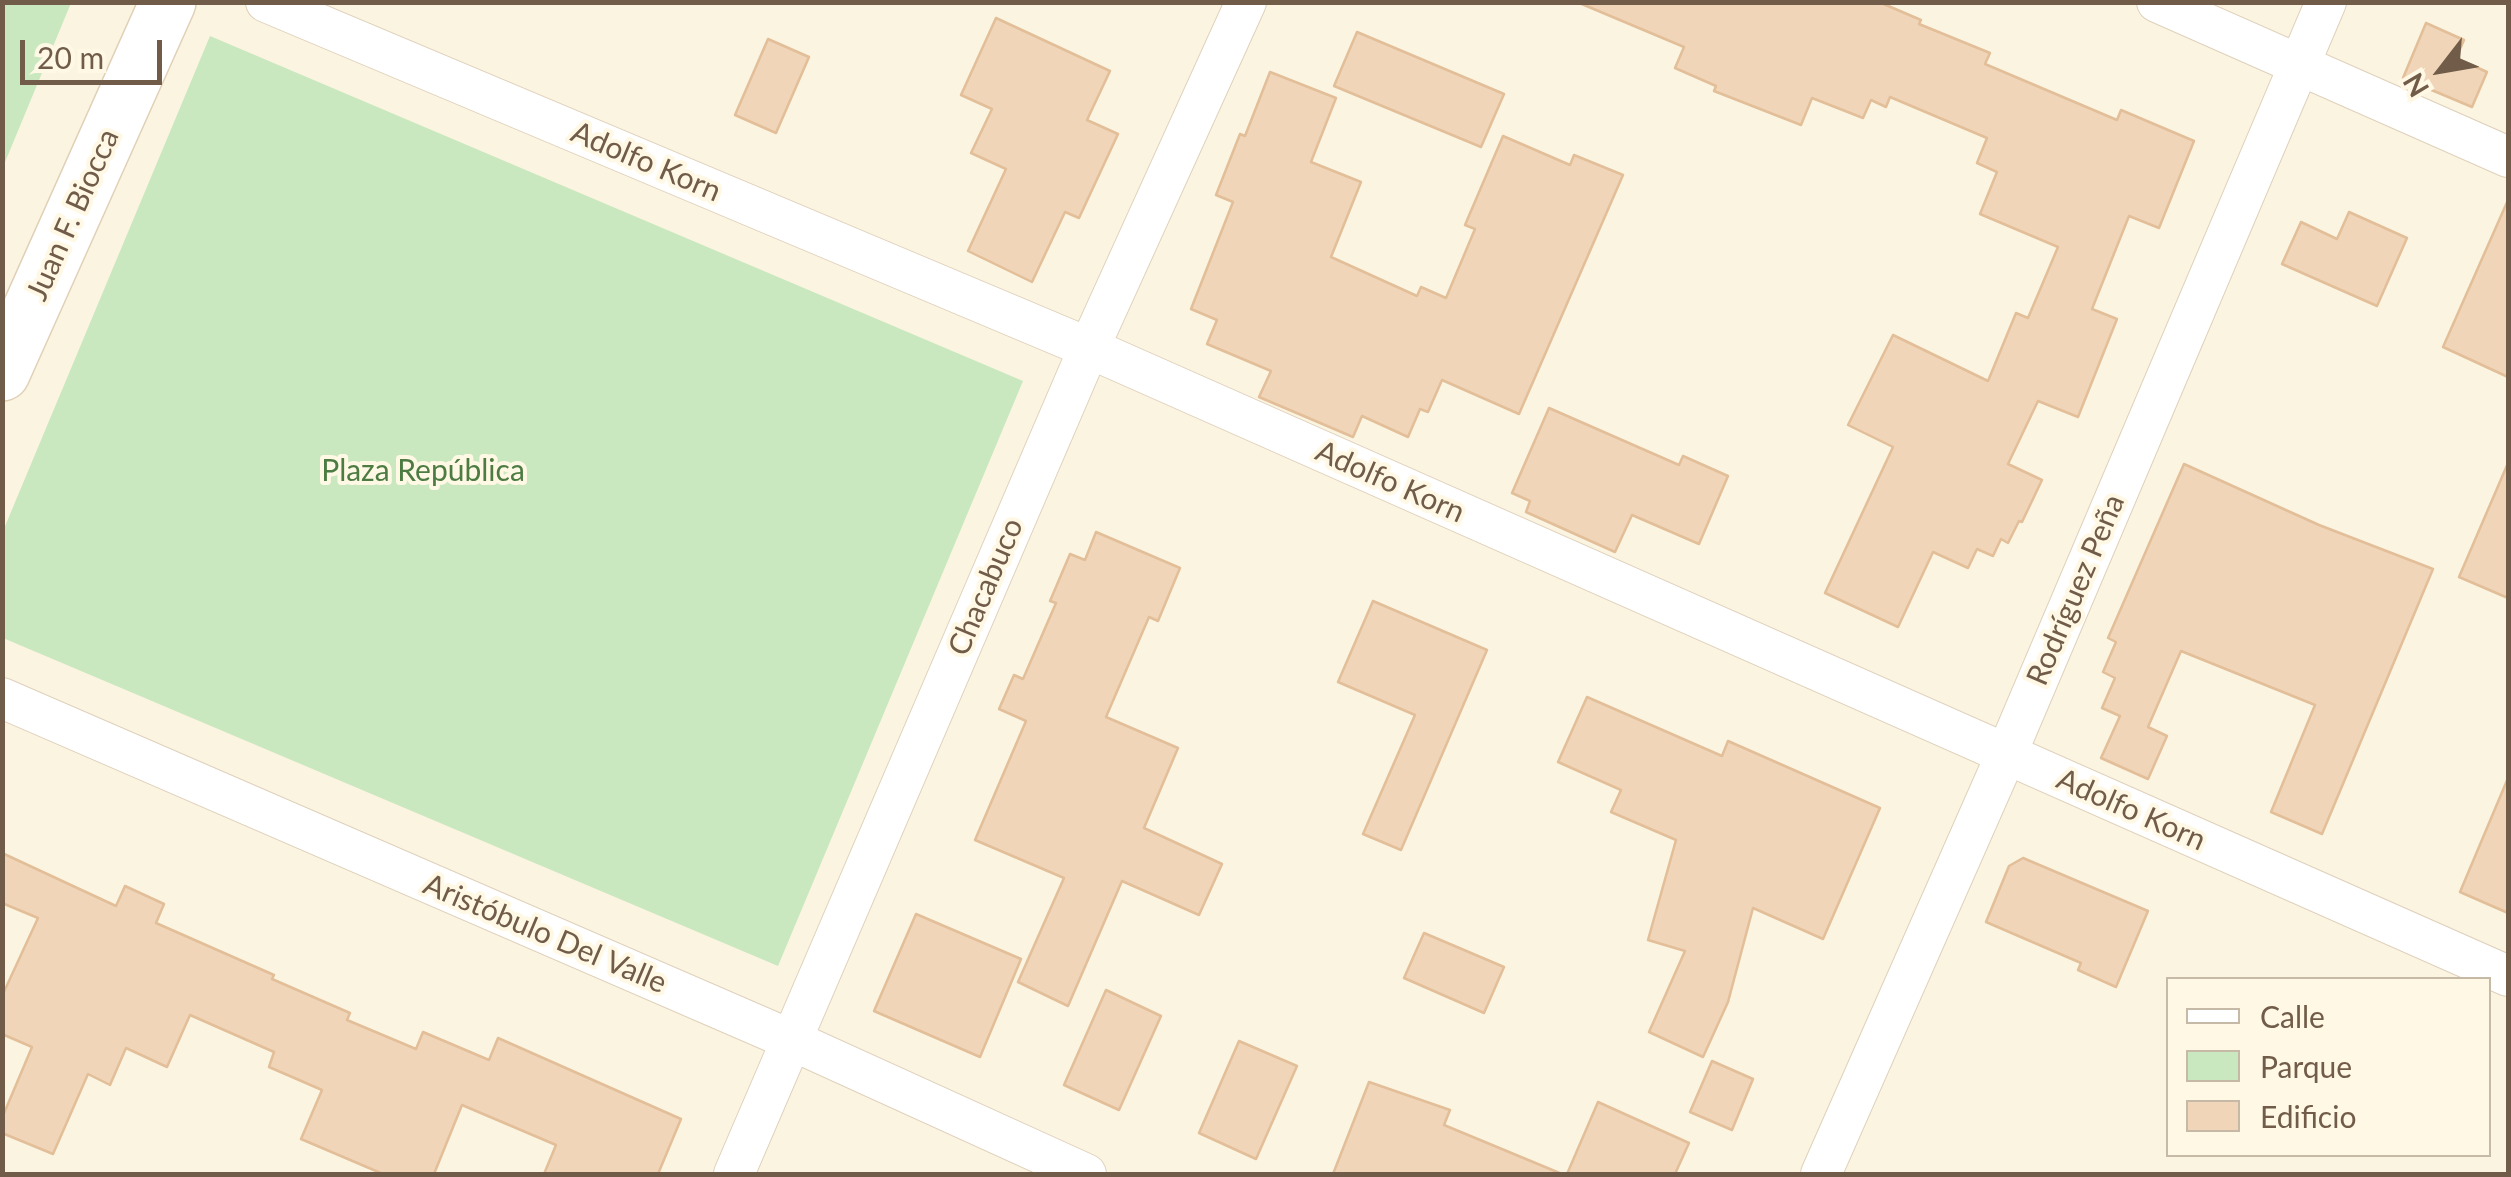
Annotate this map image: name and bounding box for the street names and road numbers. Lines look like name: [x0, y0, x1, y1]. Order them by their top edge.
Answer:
street label: Adolfo Korn: [566, 114, 726, 210]
street label: Juan F. Biocca: [19, 124, 127, 306]
street label: Adolfo Korn: [1310, 433, 1470, 531]
street label: Rodríguez Peña: [2020, 489, 2132, 691]
street label: Chacabuco: [941, 513, 1031, 661]
street label: Adolfo Korn: [2051, 761, 2211, 859]
street label: Aristóbulo Del Valle: [418, 867, 672, 1001]

